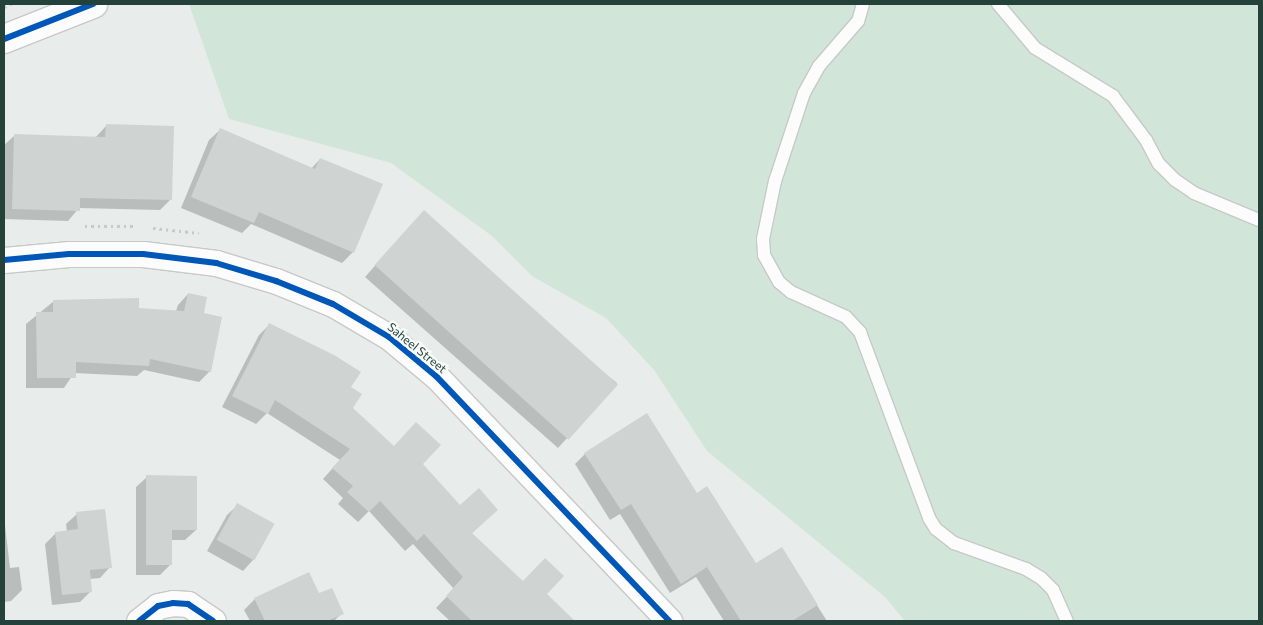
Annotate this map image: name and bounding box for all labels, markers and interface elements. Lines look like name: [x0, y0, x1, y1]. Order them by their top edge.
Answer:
street label: Saheel Street: [384, 320, 450, 376]

